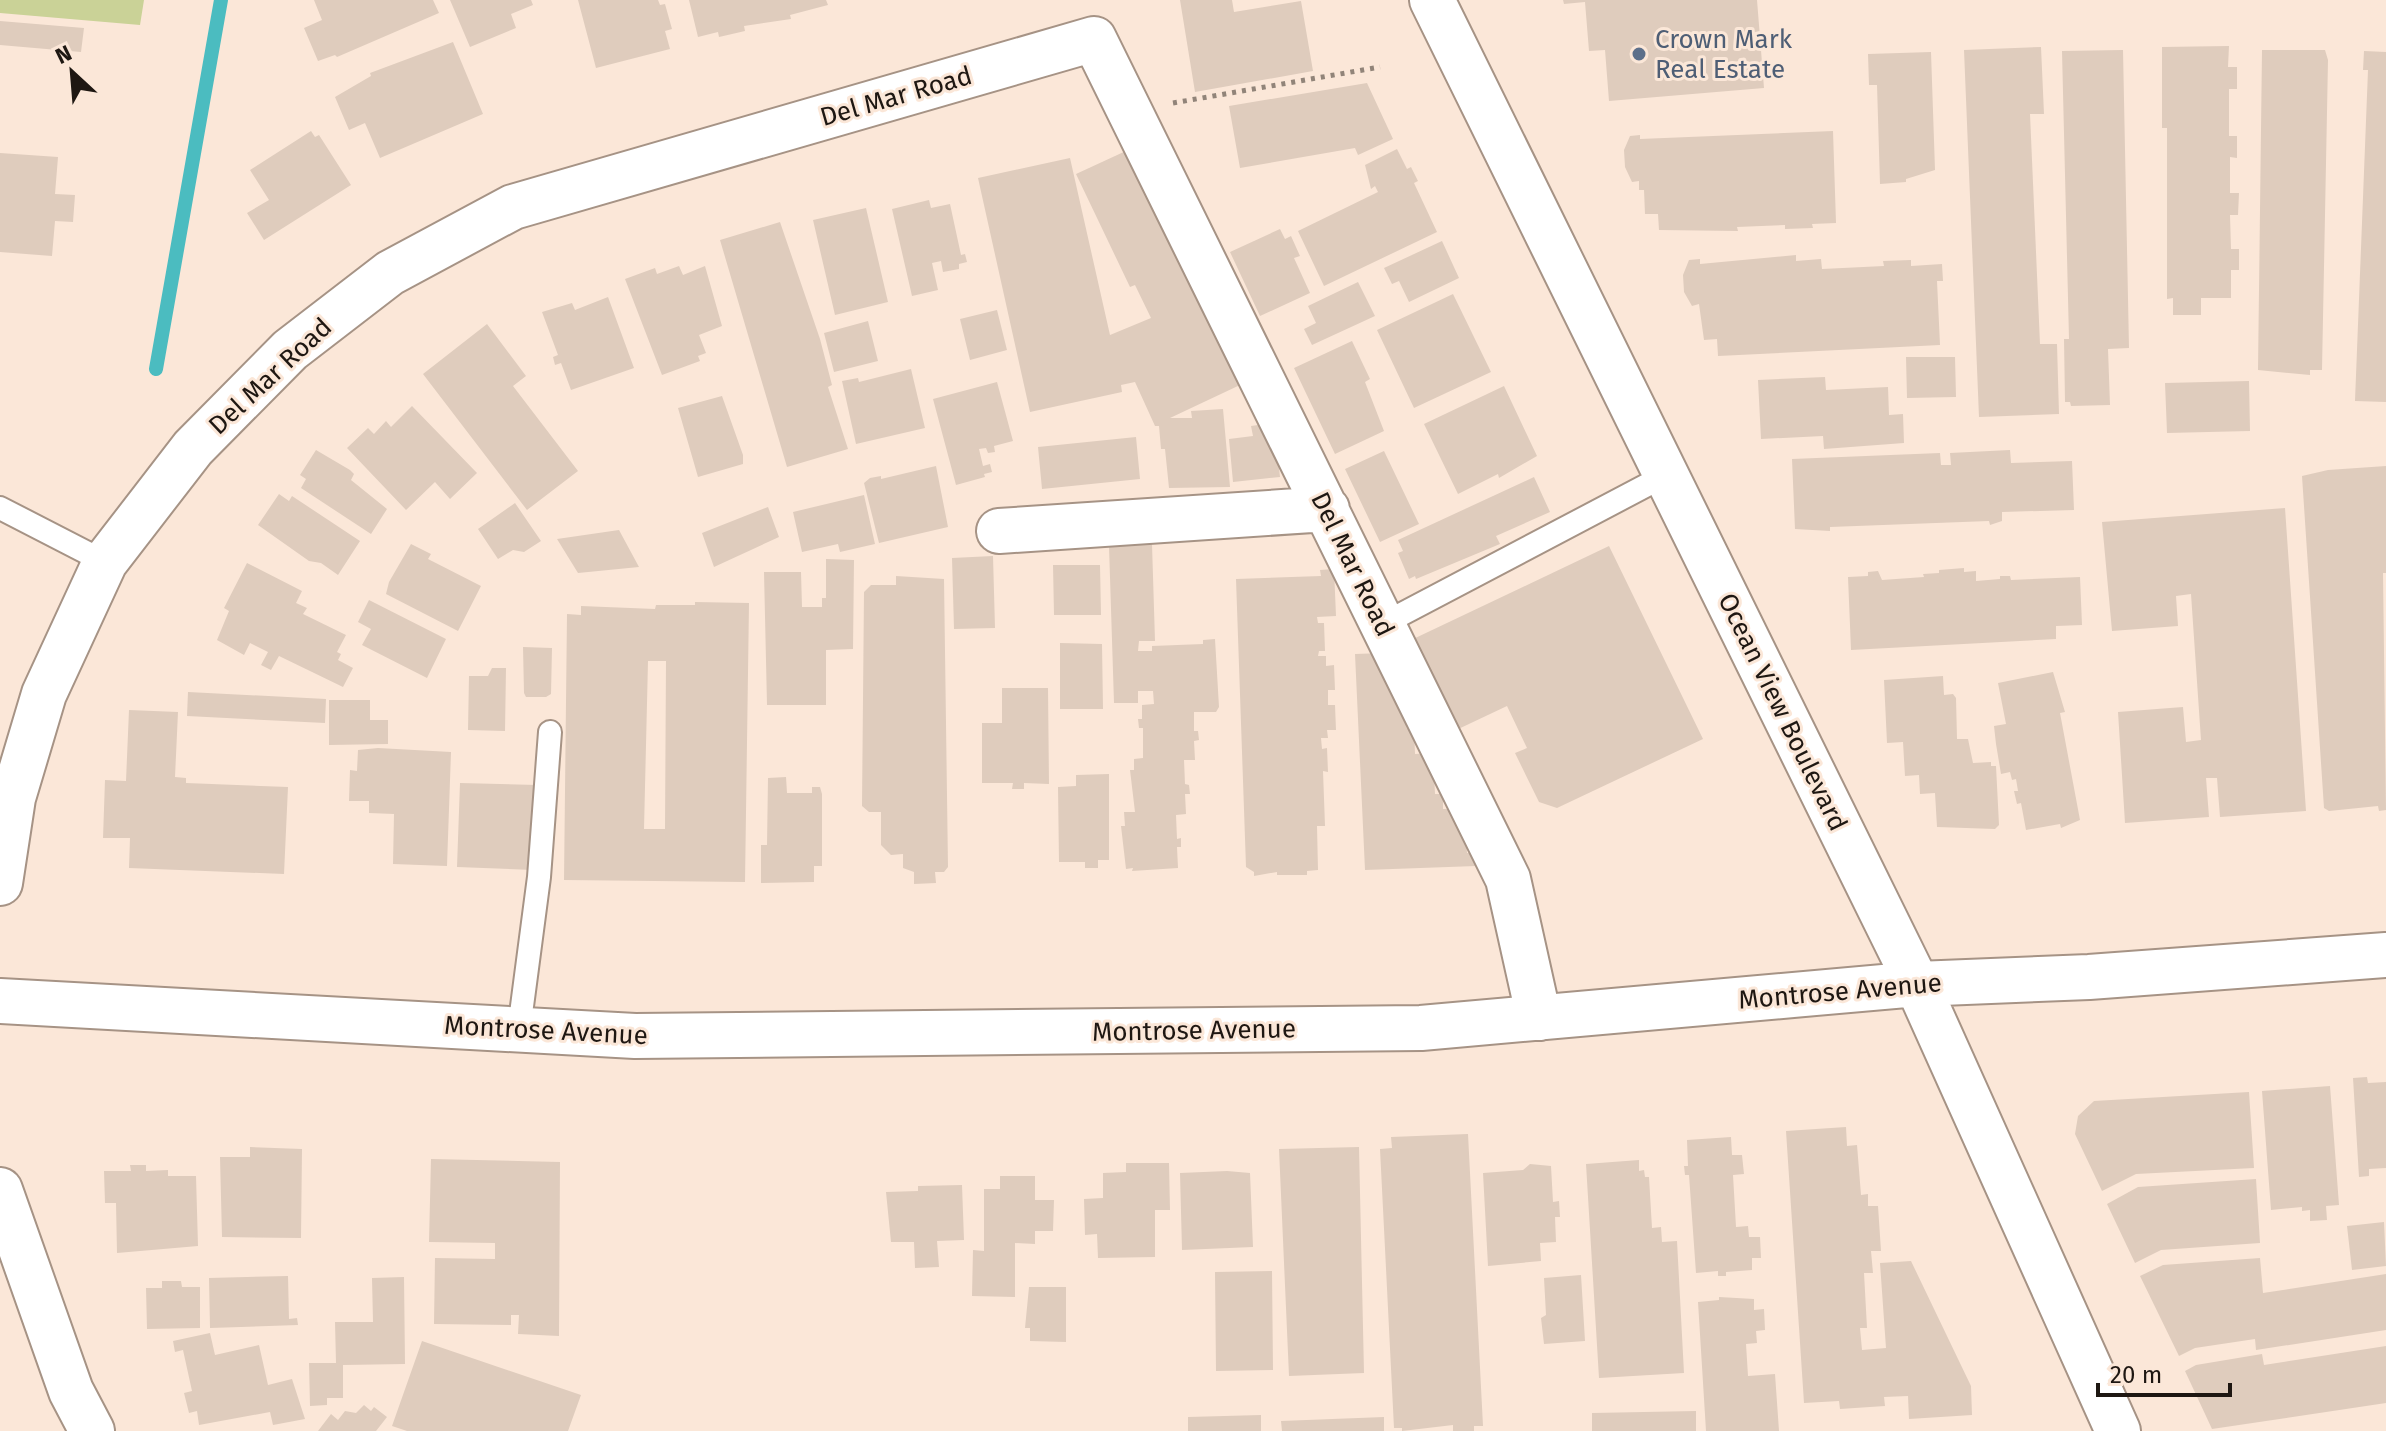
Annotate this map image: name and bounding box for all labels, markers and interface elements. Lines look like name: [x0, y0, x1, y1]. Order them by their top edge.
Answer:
place label: Crown Mark Real Estate: [1655, 24, 1793, 85]
north arrow: [32, 32, 112, 112]
text: N: [51, 39, 76, 70]
marker: Crown Mark Real Estate: [1630, 45, 1648, 63]
street label: Del Mar Road: [817, 60, 976, 133]
street label: Del Mar Road: [202, 312, 338, 441]
street label: Del Mar Road: [1304, 487, 1401, 641]
street label: Ocean View Boulevard: [1712, 588, 1854, 836]
street label: Montrose Avenue: [1737, 967, 1943, 1016]
street label: Montrose Avenue: [443, 1010, 649, 1051]
street label: Montrose Avenue: [1092, 1013, 1296, 1048]
scale bar: [2098, 1347, 2230, 1397]
text: 20 m: [2110, 1361, 2162, 1389]

